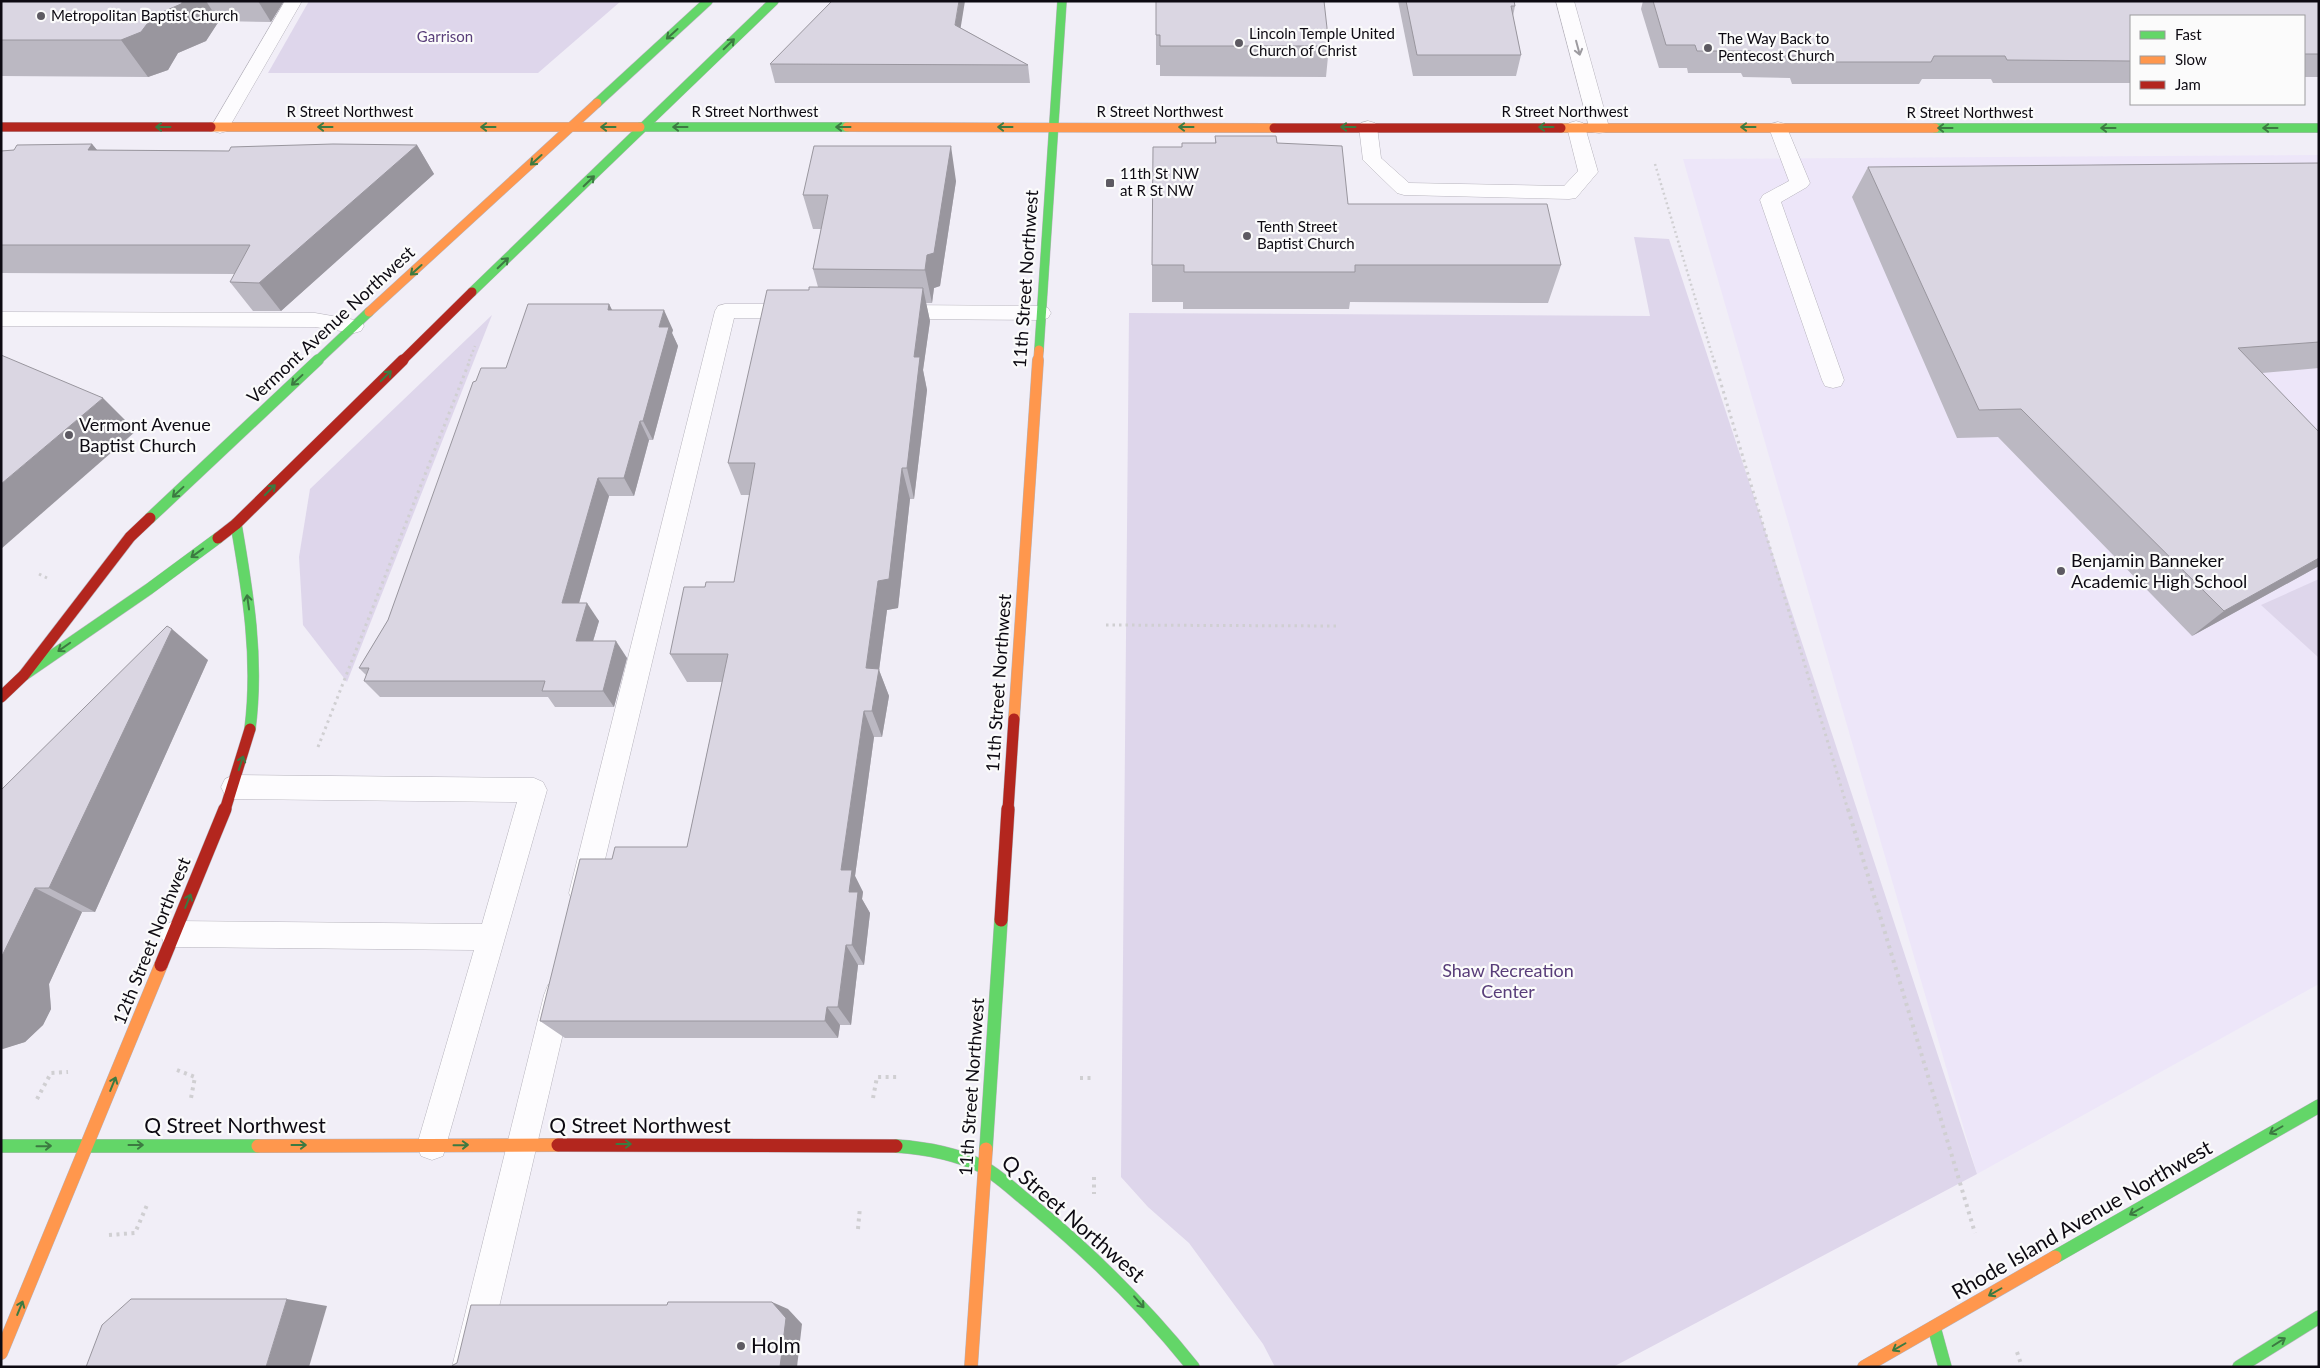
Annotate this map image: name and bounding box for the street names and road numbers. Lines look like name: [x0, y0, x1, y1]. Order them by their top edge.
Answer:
street label: R Street Northwest: [287, 102, 414, 120]
street label: R Street Northwest: [692, 102, 819, 120]
street label: R Street Northwest: [1097, 102, 1224, 120]
street label: R Street Northwest: [1502, 102, 1629, 120]
street label: R Street Northwest: [1907, 103, 2034, 121]
street label: 11th Street Northwest: [1008, 189, 1042, 369]
street label: Vermont Avenue Northwest: [242, 241, 419, 408]
street label: 11th Street Northwest: [981, 593, 1015, 773]
street label: 12th Street Northwest: [107, 853, 195, 1027]
street label: 11th Street Northwest: [954, 997, 988, 1177]
street label: Q Street Northwest: [144, 1112, 326, 1137]
street label: Q Street Northwest: [549, 1112, 731, 1137]
street label: Rhode Island Avenue Northwest: [1947, 1134, 2216, 1304]
street label: Q Street Northwest: [997, 1149, 1151, 1287]

